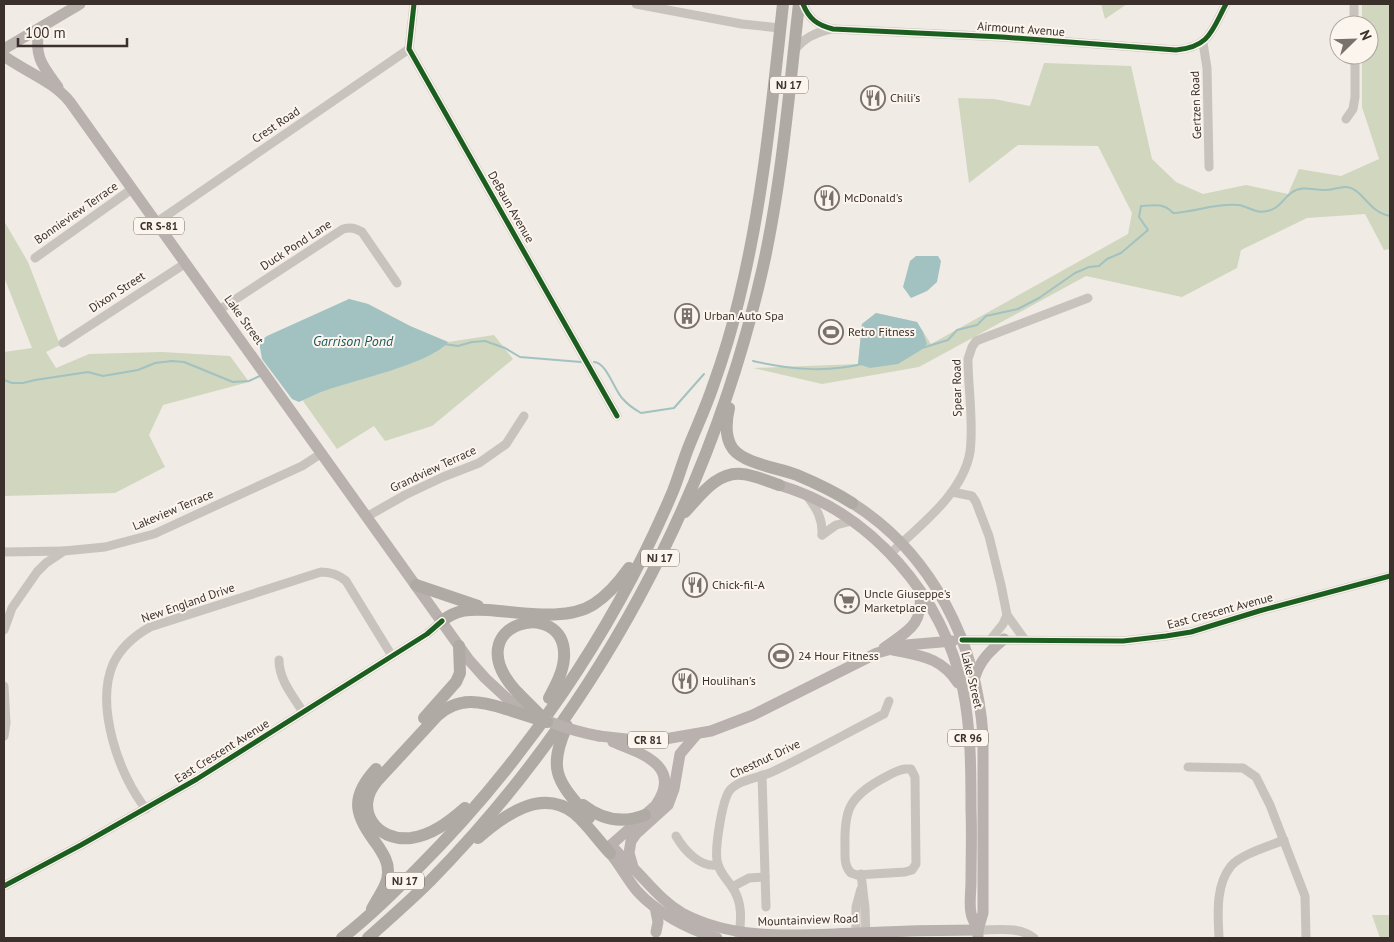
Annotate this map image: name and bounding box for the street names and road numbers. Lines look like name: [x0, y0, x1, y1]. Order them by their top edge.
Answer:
street label: Airmount Avenue: [977, 18, 1065, 39]
street label: Gertzen Road: [1187, 71, 1204, 139]
road number: NJ 17: [770, 76, 808, 94]
street label: Crest Road: [249, 103, 303, 146]
street label: DeBaun Avenue: [485, 168, 538, 245]
street label: Bonnieview Terrace: [31, 178, 120, 247]
street label: Duck Pond Lane: [257, 216, 334, 273]
road number: CR S-81: [134, 218, 184, 235]
street label: Dixon Street: [86, 268, 148, 315]
street label: Lake Street: [221, 292, 267, 347]
street label: Spear Road: [948, 359, 965, 417]
street label: Grandview Terrace: [387, 442, 478, 495]
street label: Lakeview Terrace: [130, 486, 215, 533]
road number: NJ 17: [641, 550, 679, 566]
street label: New England Drive: [139, 580, 237, 626]
street label: East Crescent Avenue: [1165, 589, 1274, 632]
street label: Lake Street: [958, 650, 987, 710]
street label: East Crescent Avenue: [172, 715, 272, 786]
road number: CR 96: [948, 730, 988, 746]
road number: CR 81: [628, 732, 668, 748]
street label: Chestnut Drive: [727, 736, 802, 781]
road number: NJ 17: [386, 872, 424, 889]
street label: Mountainview Road: [757, 910, 859, 929]

